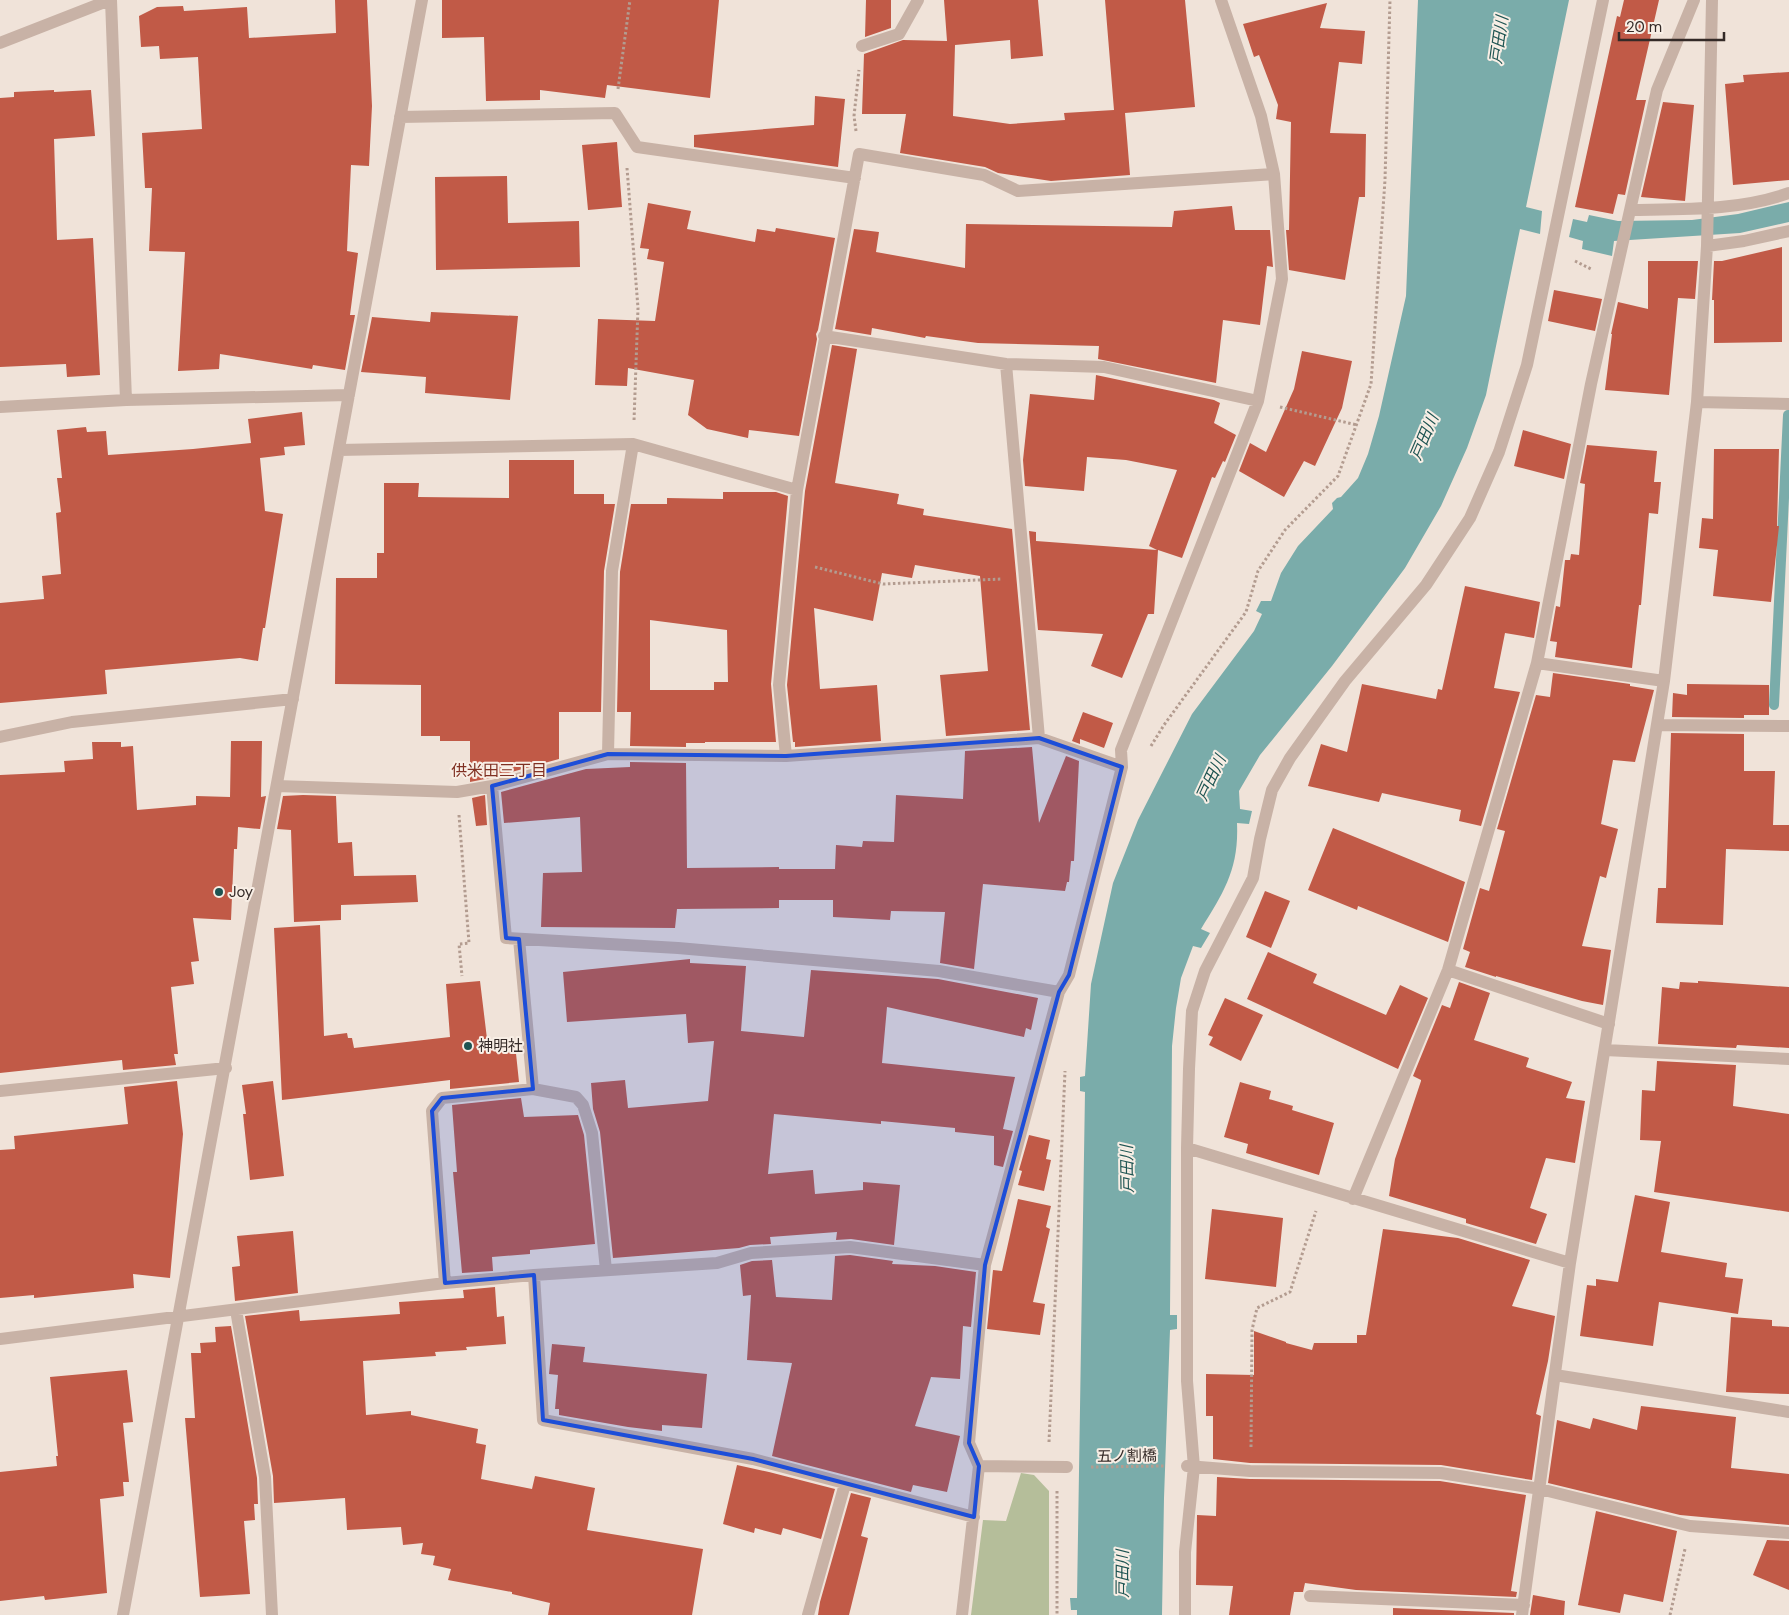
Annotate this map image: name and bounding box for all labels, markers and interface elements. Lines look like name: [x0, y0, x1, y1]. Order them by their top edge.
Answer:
scale bar: [1619, 10, 1724, 42]
water label: 戸田川: [1485, 13, 1513, 65]
text: 20 m: [1626, 17, 1662, 37]
water label: 戸田川: [1405, 409, 1444, 463]
water label: 戸田川: [1191, 750, 1232, 804]
district label: 供米田三丁目: [451, 760, 547, 781]
place label: Joy: [229, 882, 254, 902]
marker: Joy: [213, 886, 225, 898]
place label: 神明社: [478, 1036, 523, 1056]
marker: 神明社: [462, 1040, 474, 1052]
water label: 戸田川: [1116, 1143, 1138, 1193]
street label: 五ノ割橋: [1097, 1445, 1157, 1467]
water label: 戸田川: [1112, 1548, 1133, 1598]

